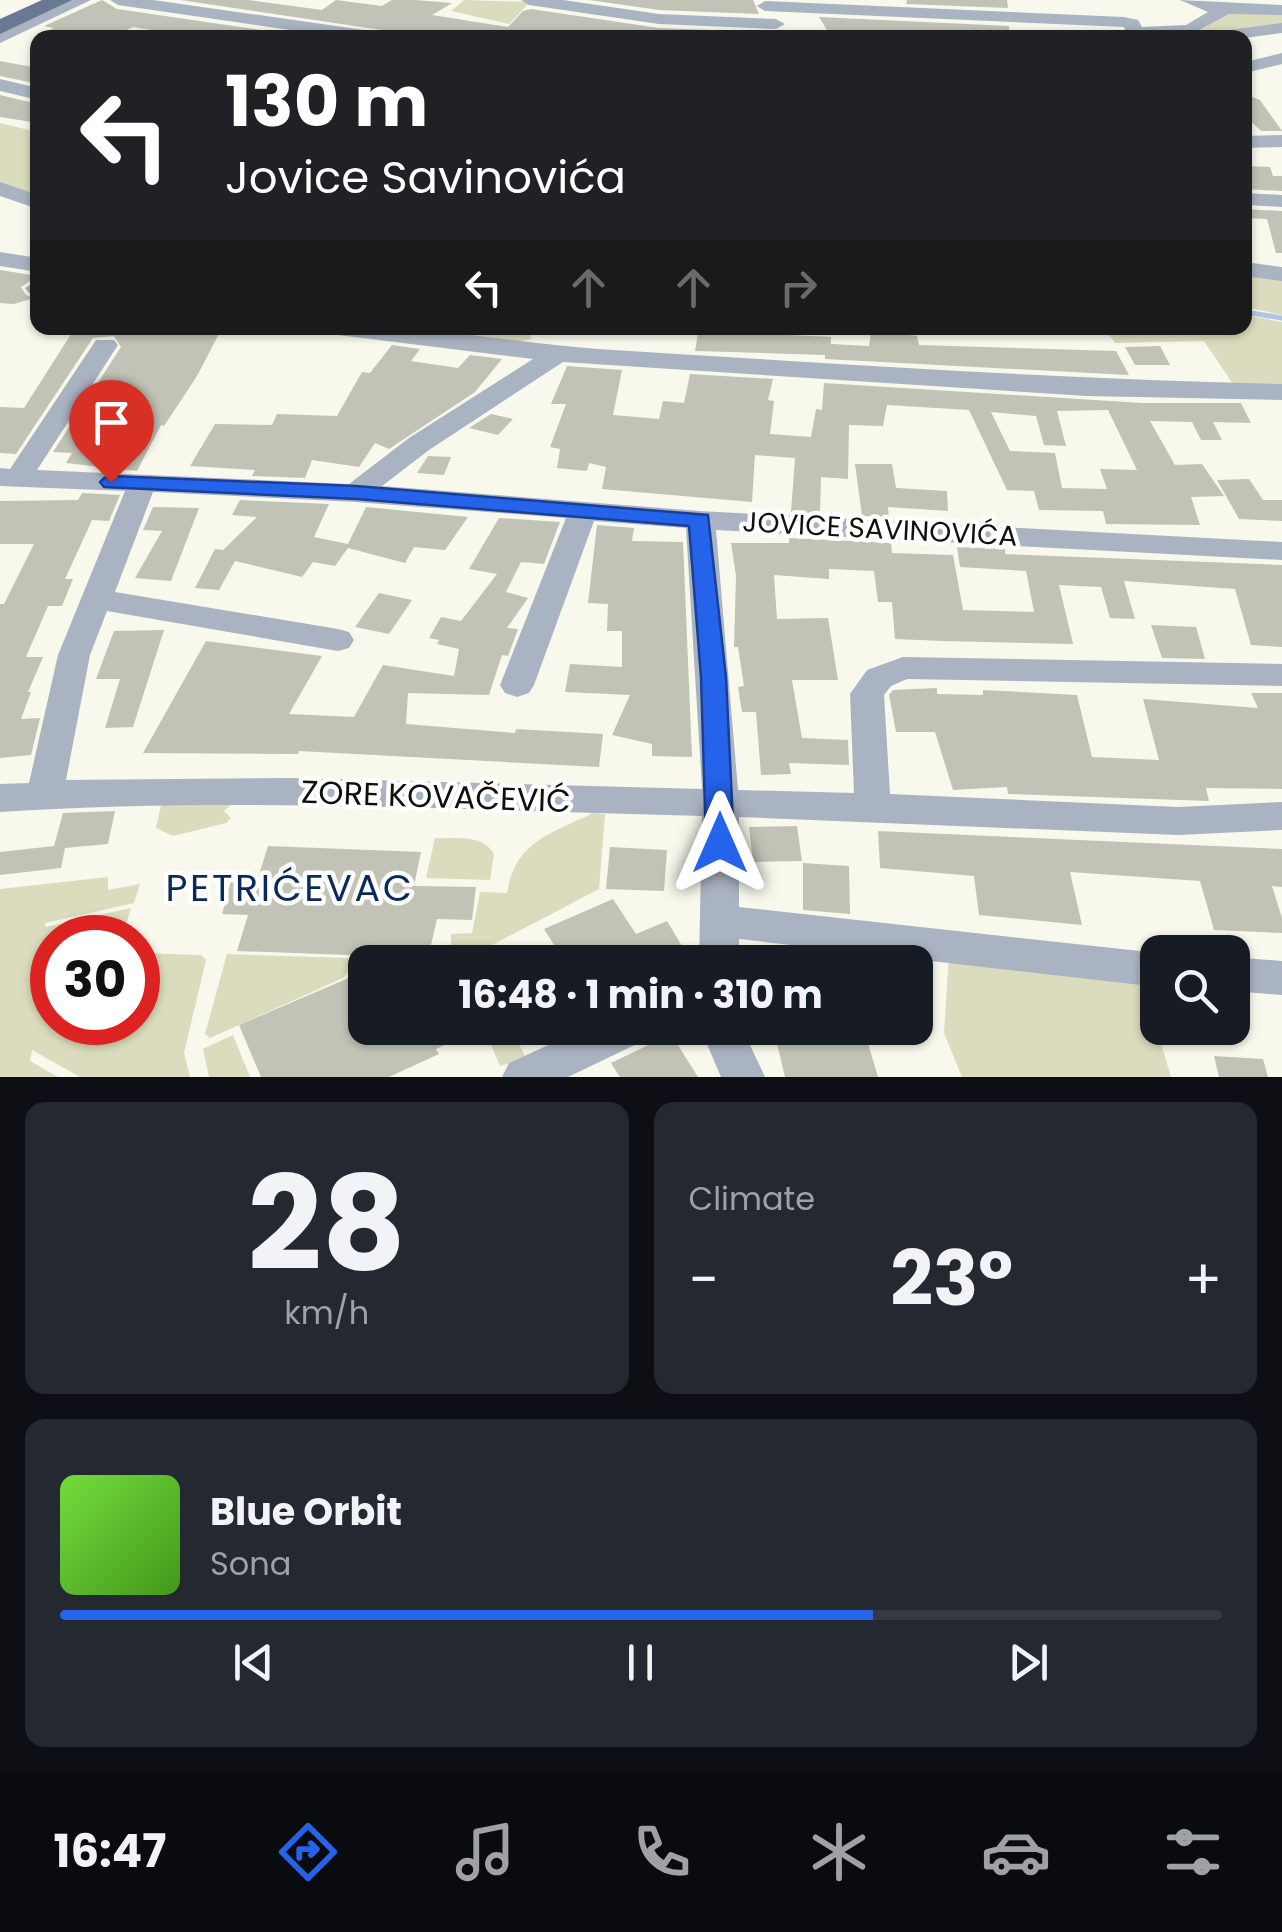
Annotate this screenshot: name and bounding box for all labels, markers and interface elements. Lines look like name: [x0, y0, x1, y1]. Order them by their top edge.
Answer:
text: 130 m: [225, 52, 428, 151]
icon: left: [60, 70, 190, 200]
text: Jovice Savinovića: [225, 146, 626, 209]
icon: left: [456, 260, 511, 315]
icon: ahead: [561, 260, 616, 315]
icon: ahead: [666, 260, 721, 315]
icon: right: [771, 260, 826, 315]
pin: [69, 380, 154, 483]
icon: arrive: [84, 395, 139, 450]
street label: JOVICE SAVINOVIĆA: [742, 502, 1018, 556]
street label: ZORE KOVAČEVIĆ: [300, 769, 572, 823]
position arrow: [668, 791, 772, 895]
district label: PETRIĆEVAC: [166, 861, 414, 914]
speed limit sign: 30: [30, 915, 160, 1045]
map controls: [1140, 935, 1250, 1045]
button: search: [1140, 935, 1250, 1045]
text: 16:48 · 1 min · 310 m: [458, 968, 823, 1021]
text: 28: [248, 1132, 406, 1315]
text: Climate: [689, 1176, 815, 1221]
text: 23°: [890, 1226, 1013, 1331]
text: −: [689, 1241, 719, 1318]
text: +: [1184, 1241, 1222, 1318]
text: km/h: [284, 1290, 369, 1335]
text: Blue Orbit: [210, 1485, 402, 1538]
text: Sona: [210, 1541, 291, 1586]
icon: previous: [226, 1635, 281, 1690]
icon: pause: [613, 1635, 668, 1690]
icon: next: [1001, 1635, 1056, 1690]
icon: directions: [273, 1817, 343, 1887]
icon: music: [450, 1817, 520, 1887]
icon: phone: [627, 1817, 697, 1887]
icon: climate: [804, 1817, 874, 1887]
icon: car: [981, 1817, 1051, 1887]
icon: filters: [1158, 1817, 1228, 1887]
text: 16:47: [54, 1820, 166, 1883]

